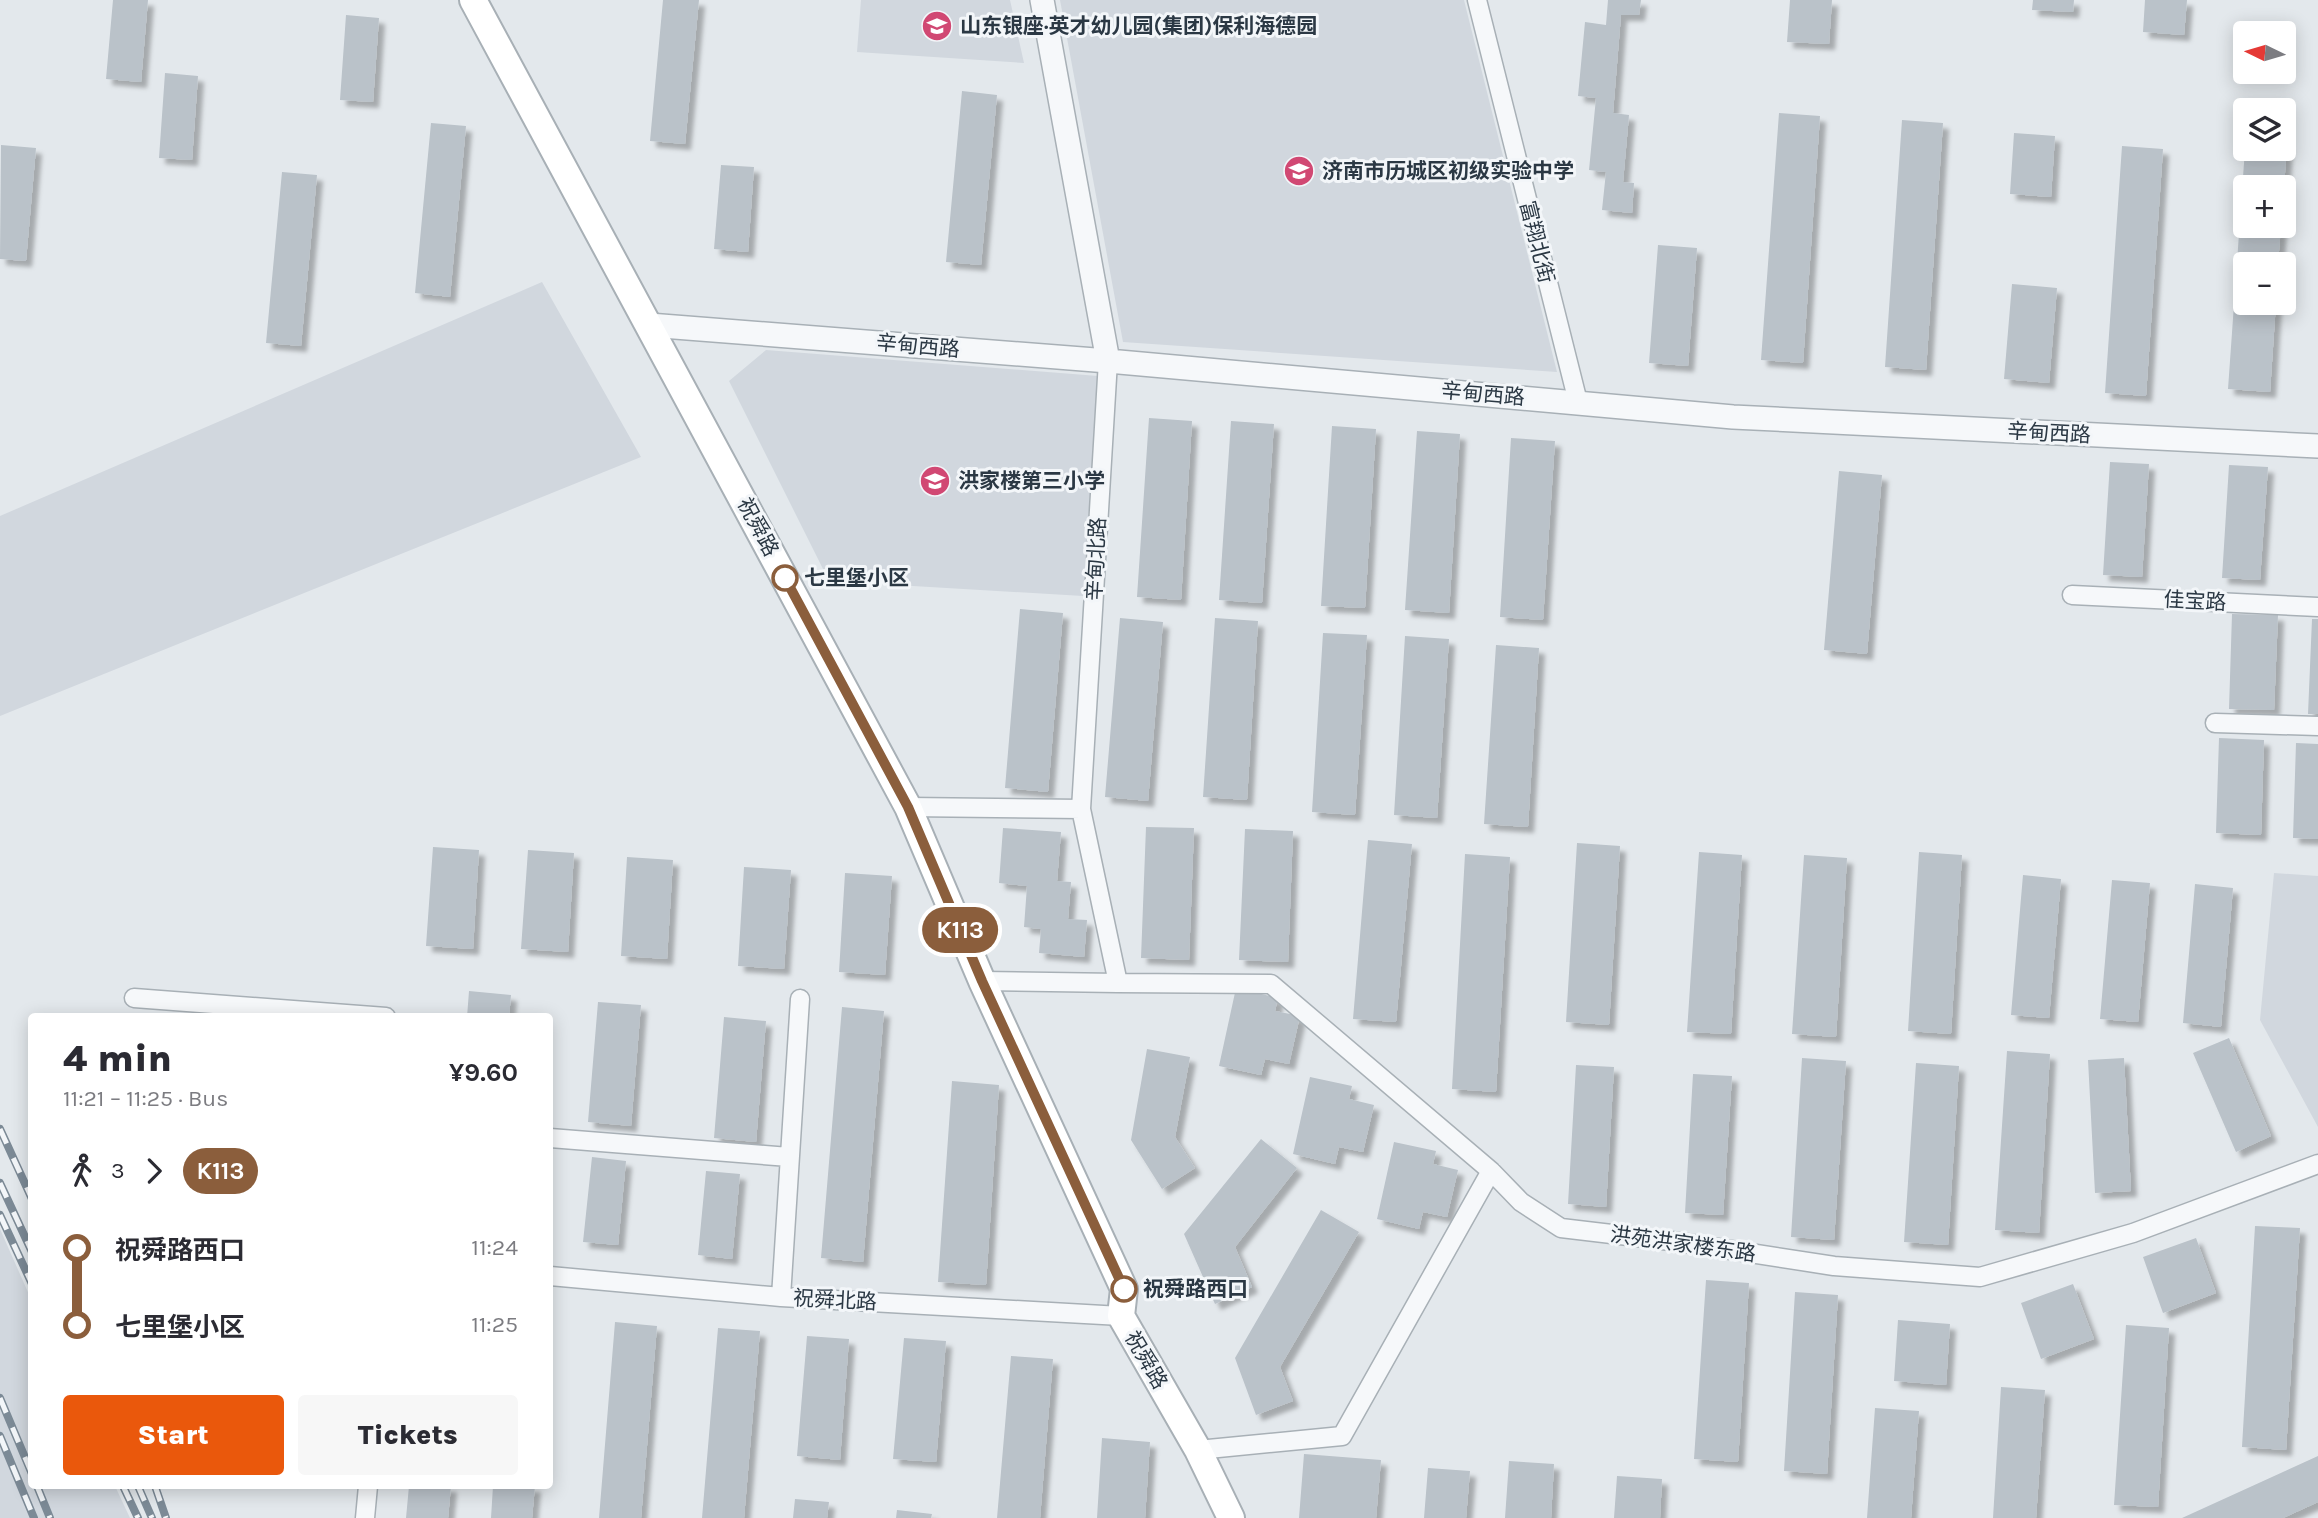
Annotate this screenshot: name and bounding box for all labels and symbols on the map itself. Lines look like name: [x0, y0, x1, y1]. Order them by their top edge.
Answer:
school or university icon: 山东银座·英才幼儿园(集团)保利海德园: [920, 9, 954, 43]
place label: 山东银座·英才幼儿园(集团)保利海德园: [960, 14, 1317, 38]
north arrow: [2233, 21, 2296, 84]
school or university icon: 济南市历城区初级实验中学: [1282, 154, 1316, 188]
place label: 济南市历城区初级实验中学: [1322, 159, 1574, 183]
street label: 富翔北街: [1515, 198, 1559, 286]
street label: 辛甸西路: [875, 330, 961, 362]
street label: 辛甸西路: [1440, 378, 1526, 410]
street label: 辛甸西路: [2006, 419, 2092, 447]
school or university icon: 洪家楼第三小学: [918, 464, 952, 498]
place label: 洪家楼第三小学: [958, 469, 1105, 493]
street label: 祝舜路: [733, 494, 783, 560]
street label: 辛甸北路: [1082, 516, 1110, 602]
marker: 七里堡小区: [772, 565, 798, 591]
place label: 七里堡小区: [804, 566, 909, 590]
street label: 佳宝路: [2163, 587, 2227, 615]
line badge: K113: [911, 907, 1009, 953]
street label: 洪苑洪家楼东路: [1609, 1222, 1757, 1266]
marker: 祝舜路西口: [1111, 1276, 1137, 1302]
place label: 祝舜路西口: [1143, 1277, 1248, 1301]
street label: 祝舜北路: [792, 1286, 878, 1314]
street label: 祝舜路: [1120, 1327, 1172, 1393]

